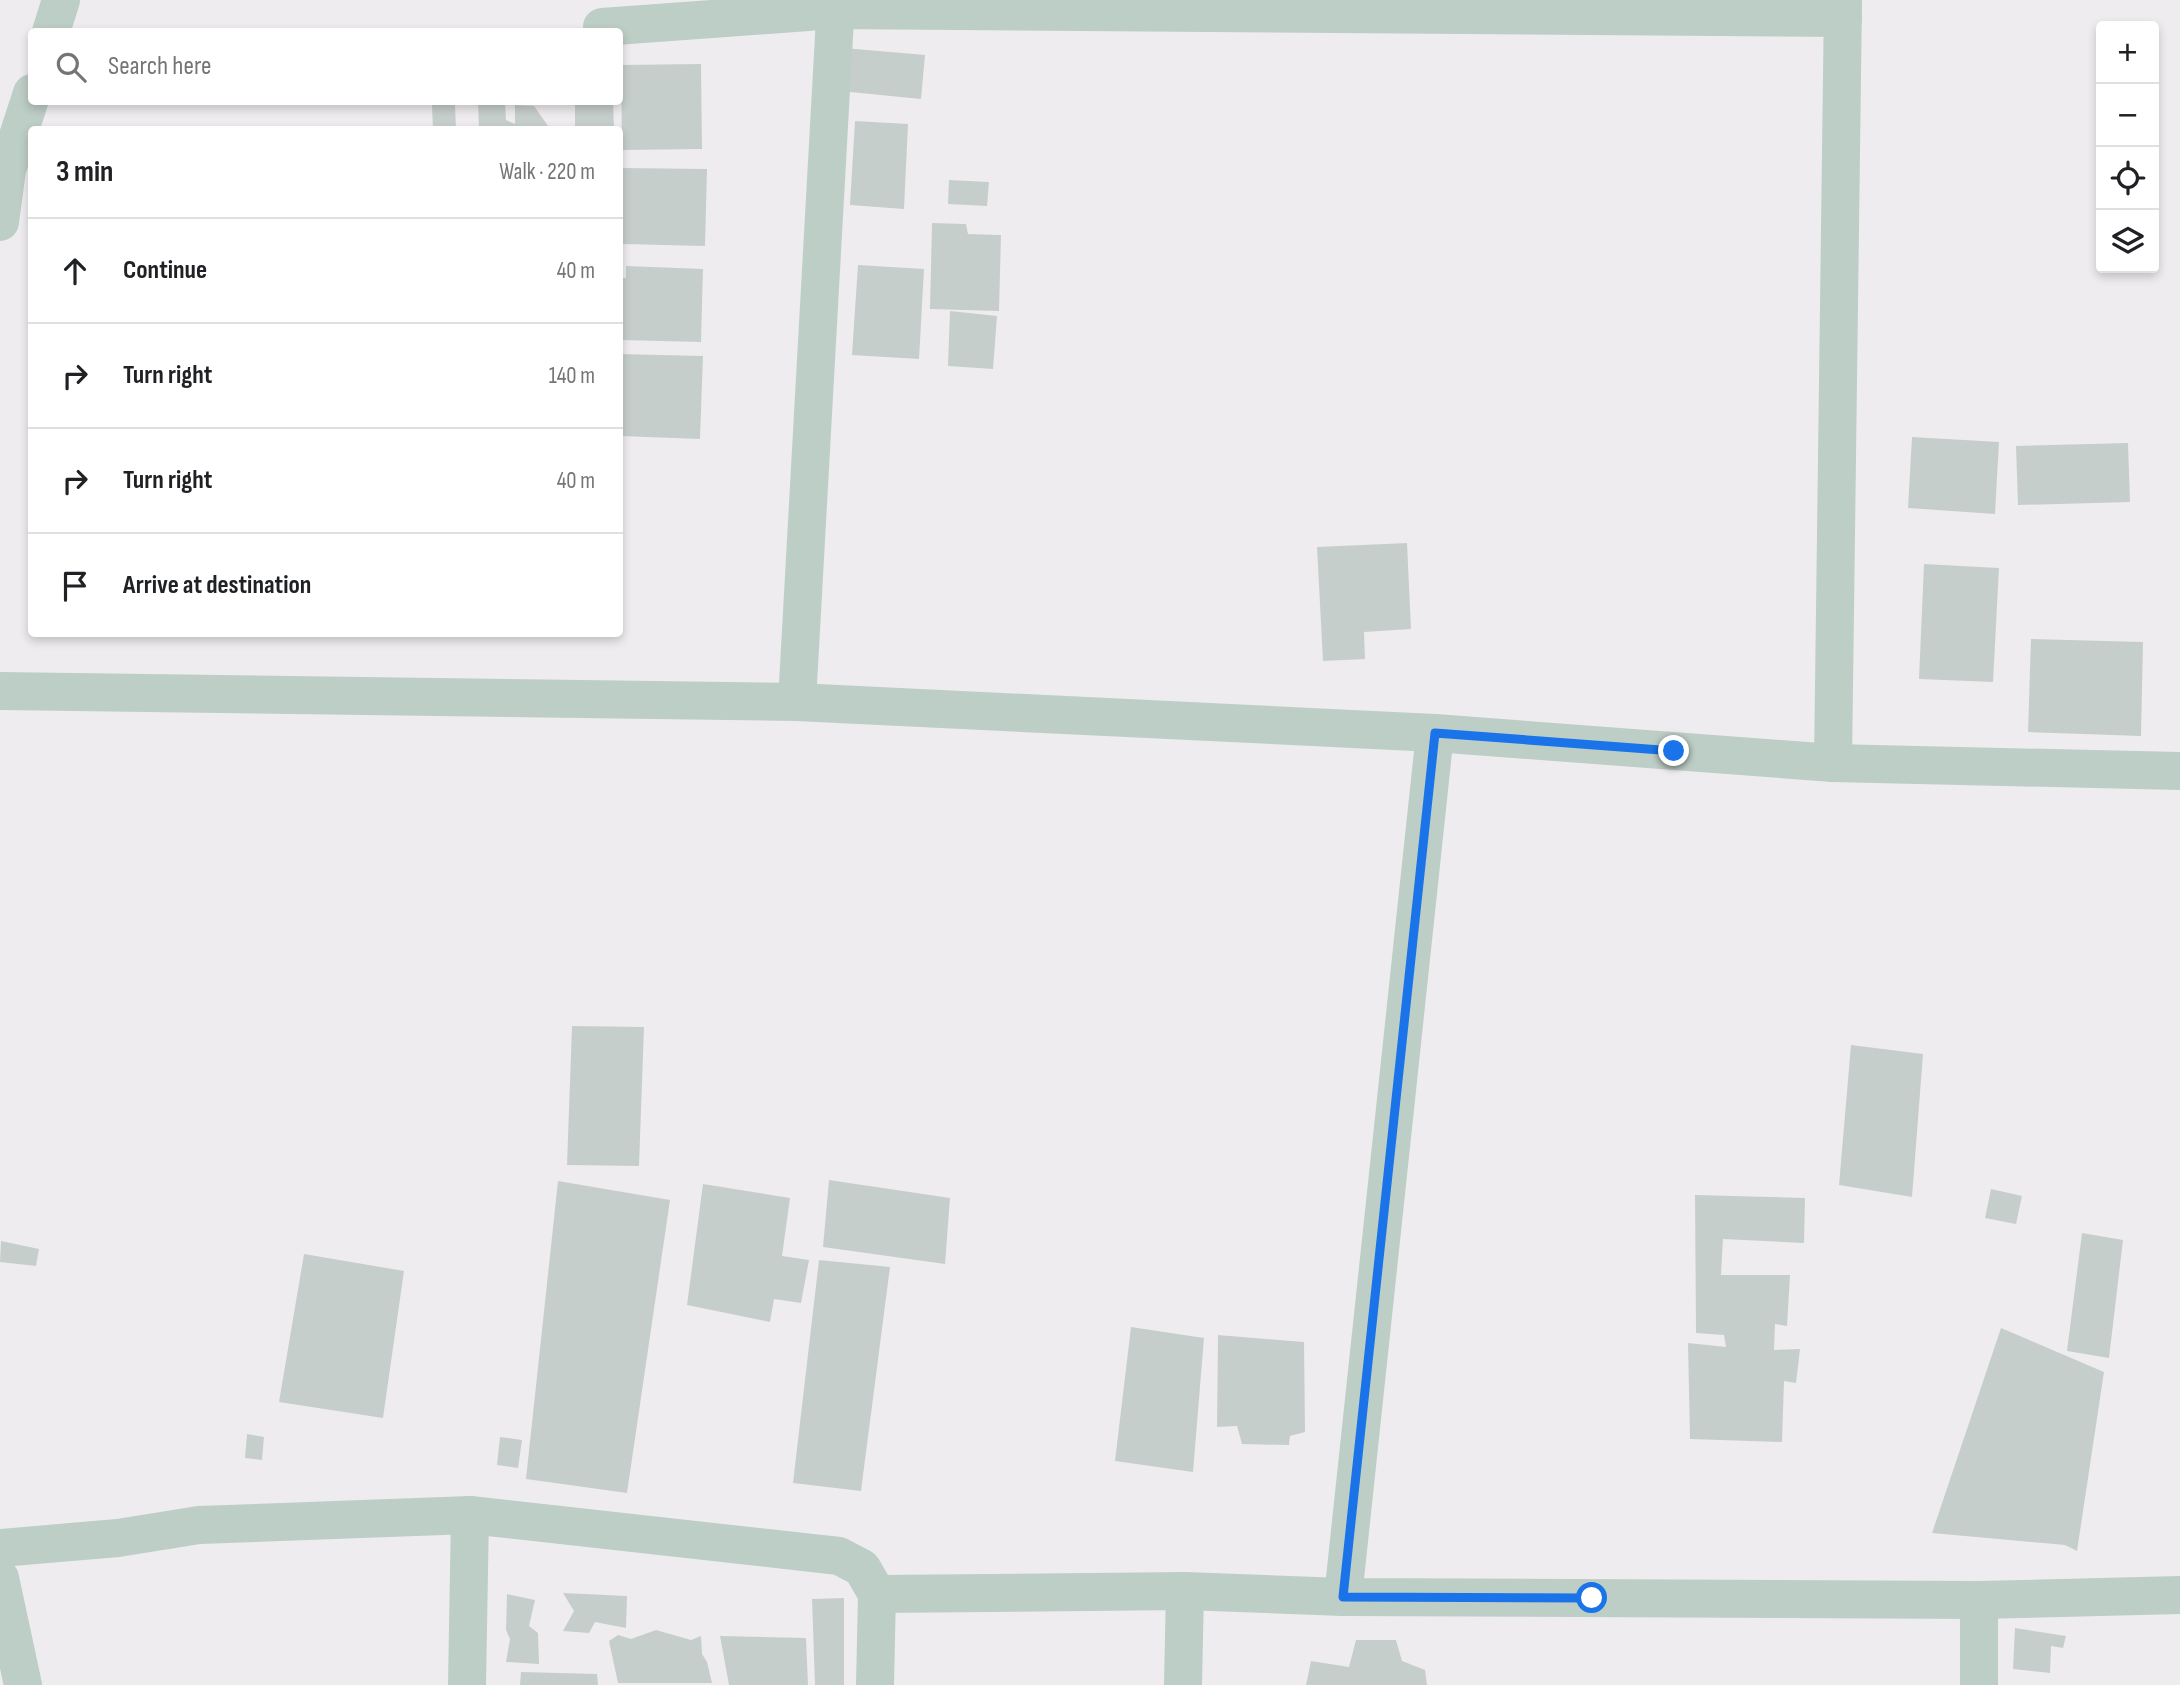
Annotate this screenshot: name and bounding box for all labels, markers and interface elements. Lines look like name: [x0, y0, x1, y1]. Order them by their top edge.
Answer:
map controls: [2096, 21, 2159, 273]
button: +: [2096, 21, 2159, 84]
search box: [28, 28, 623, 105]
icon: search: [52, 48, 90, 86]
text: Search here: [108, 51, 211, 82]
button: −: [2096, 84, 2159, 147]
button: locate: [2096, 147, 2159, 210]
text: 3 min: [56, 154, 113, 190]
text: Walk · 220 m: [499, 158, 595, 186]
button: layers: [2096, 210, 2159, 273]
icon: ahead: [56, 252, 94, 290]
text: Continue: [123, 255, 207, 286]
text: 40 m: [557, 257, 595, 285]
icon: right: [56, 357, 94, 395]
text: Turn right: [123, 360, 212, 391]
text: 140 m: [549, 362, 595, 390]
icon: right: [56, 462, 94, 500]
text: Turn right: [123, 465, 212, 496]
text: 40 m: [557, 467, 595, 495]
icon: arrive: [56, 567, 94, 605]
text: Arrive at destination: [123, 570, 311, 601]
route end: [1658, 735, 1689, 766]
route start: [1576, 1582, 1607, 1613]

